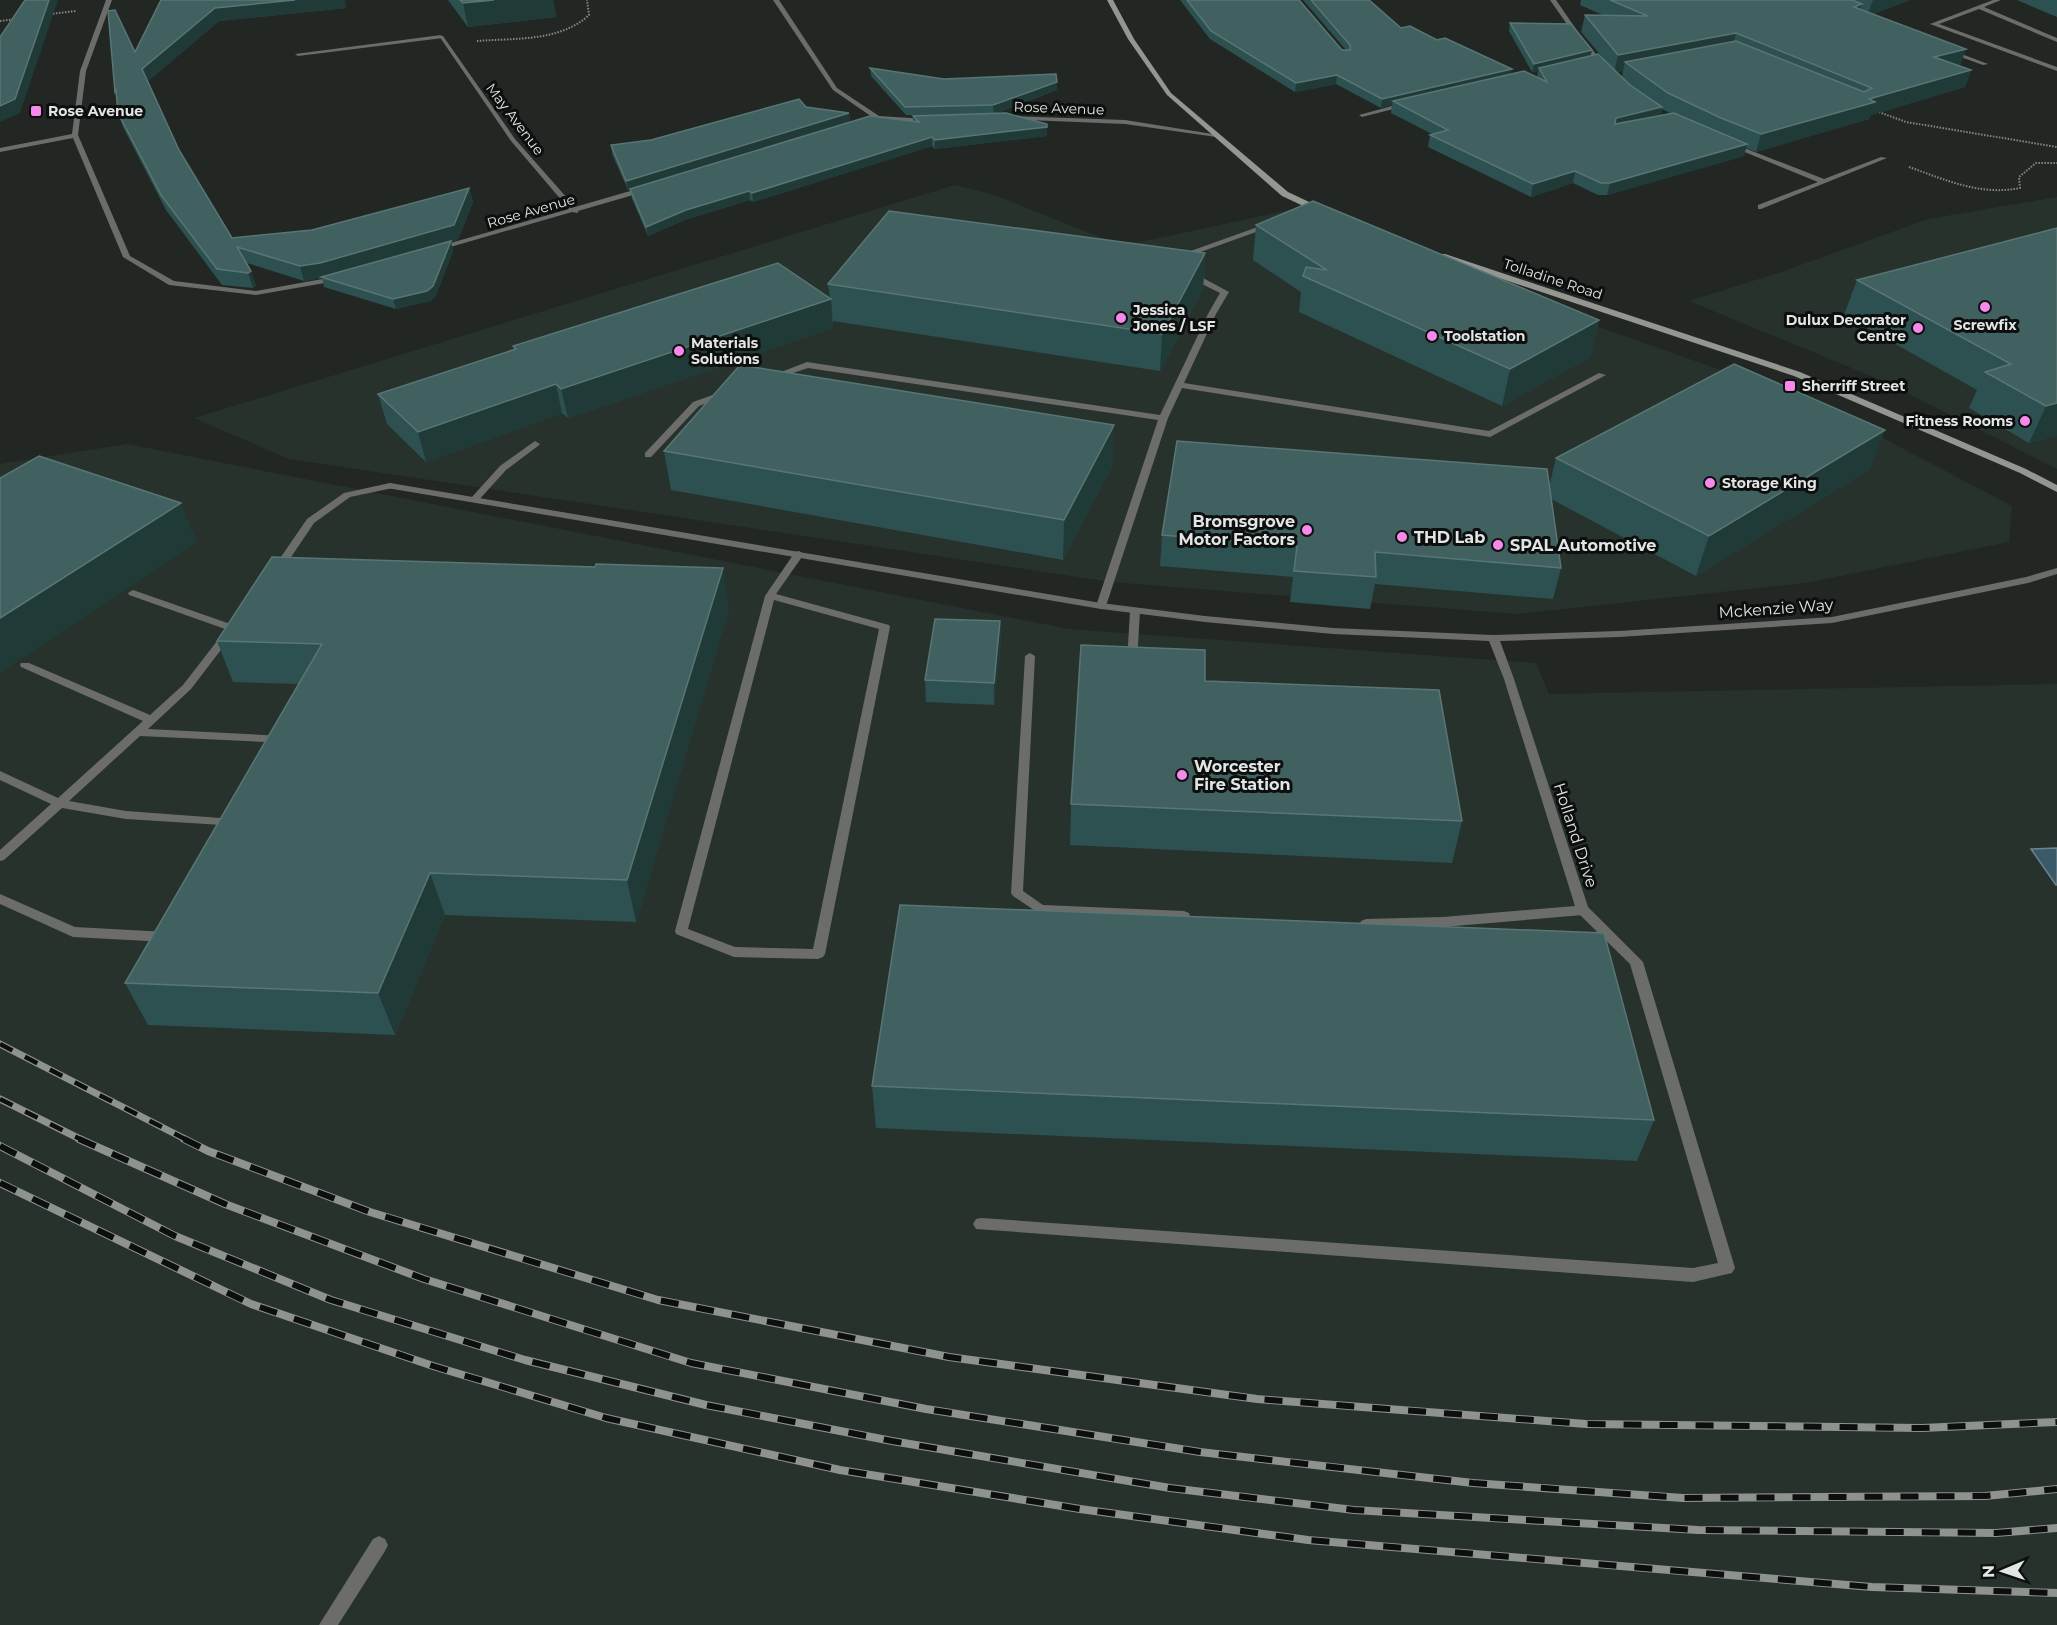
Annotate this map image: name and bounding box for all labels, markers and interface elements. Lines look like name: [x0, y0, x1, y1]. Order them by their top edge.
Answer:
street label: May Avenue: [482, 79, 548, 159]
street label: Rose Avenue: [1013, 97, 1105, 119]
place label: Rose Avenue: [48, 102, 143, 120]
marker: Rose Avenue: [29, 104, 43, 118]
street label: Rose Avenue: [485, 190, 577, 232]
street label: Tolladine Road: [1501, 254, 1605, 304]
marker: Screwfix: [1978, 300, 1992, 314]
place label: Jessica Jones / LSF: [1132, 301, 1215, 335]
marker: Jessica Jones / LSF: [1114, 311, 1128, 325]
place label: Dulux Decorator Centre: [1786, 311, 1906, 345]
place label: Screwfix: [1953, 316, 2017, 334]
marker: Dulux Decorator Centre: [1911, 321, 1925, 335]
place label: Toolstation: [1444, 327, 1526, 345]
marker: Toolstation: [1425, 329, 1439, 343]
place label: Materials Solutions: [691, 334, 760, 368]
marker: Materials Solutions: [672, 344, 686, 358]
place label: Sherriff Street: [1802, 377, 1905, 395]
marker: Sherriff Street: [1783, 379, 1797, 393]
place label: Fitness Rooms: [1906, 412, 2014, 430]
marker: Fitness Rooms: [2018, 414, 2032, 428]
place label: Storage King: [1722, 474, 1817, 492]
marker: Storage King: [1703, 476, 1717, 490]
place label: Bromsgrove Motor Factors: [1179, 512, 1295, 549]
marker: Bromsgrove Motor Factors: [1300, 523, 1314, 537]
place label: THD Lab: [1414, 528, 1485, 547]
marker: THD Lab: [1395, 530, 1409, 544]
place label: SPAL Automotive: [1510, 536, 1656, 555]
marker: SPAL Automotive: [1491, 538, 1505, 552]
street label: Mckenzie Way: [1718, 595, 1834, 622]
place label: Worcester Fire Station: [1194, 757, 1291, 794]
marker: Worcester Fire Station: [1175, 768, 1189, 782]
street label: Holland Drive: [1550, 780, 1601, 890]
north arrow: [1973, 1541, 2033, 1601]
text: N: [1979, 1565, 1998, 1578]

